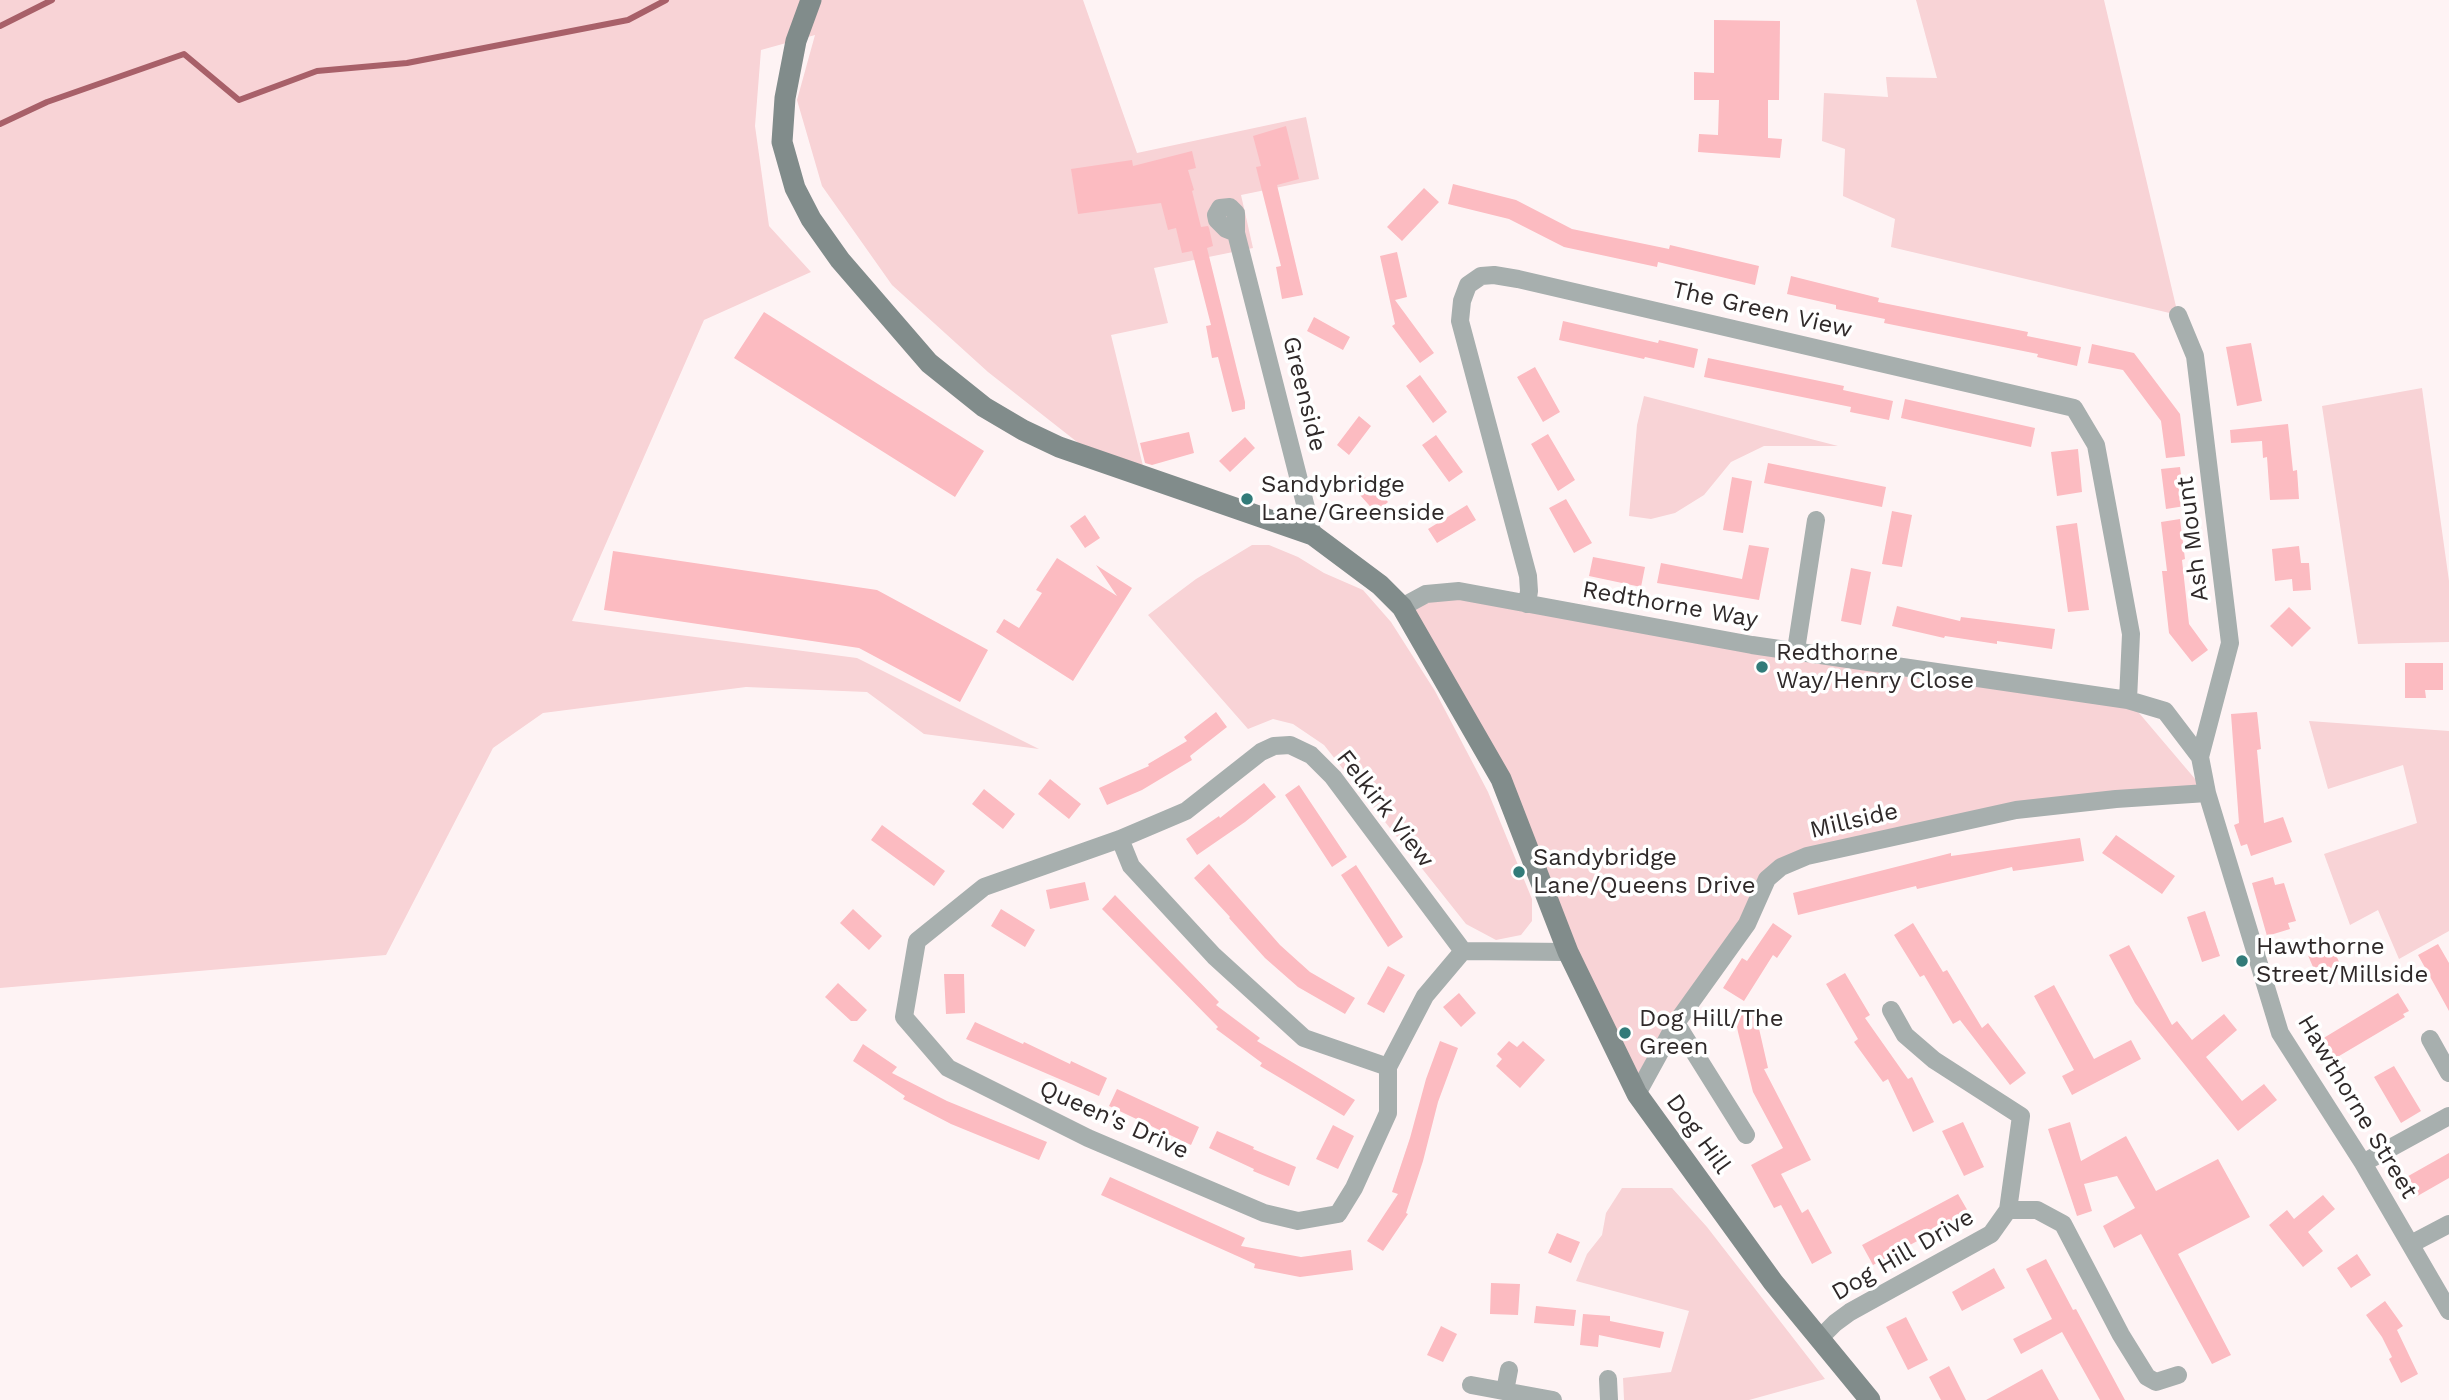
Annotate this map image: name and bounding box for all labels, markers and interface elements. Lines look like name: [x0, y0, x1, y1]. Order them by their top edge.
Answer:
street label: The Green View: [1669, 275, 1855, 345]
street label: Greenside: [1276, 334, 1332, 454]
place label: Sandybridge Lane/Greenside: [1261, 471, 1445, 527]
street label: Ash Mount: [2171, 475, 2215, 603]
marker: Sandybridge Lane/Greenside: [1239, 491, 1255, 507]
street label: Redthorne Way: [1580, 575, 1760, 635]
place label: Redthorne Way/Henry Close: [1776, 639, 1974, 695]
marker: Redthorne Way/Henry Close: [1754, 659, 1770, 675]
street label: Felkirk View: [1330, 744, 1440, 874]
street label: Millside: [1807, 797, 1901, 845]
place label: Sandybridge Lane/Queens Drive: [1533, 844, 1755, 900]
marker: Sandybridge Lane/Queens Drive: [1511, 864, 1527, 880]
place label: Hawthorne Street/Millside: [2256, 933, 2428, 989]
marker: Hawthorne Street/Millside: [2234, 953, 2250, 969]
place label: Dog Hill/The Green: [1639, 1005, 1784, 1061]
street label: Hawthorne Street: [2291, 1010, 2423, 1204]
marker: Dog Hill/The Green: [1617, 1025, 1633, 1041]
street label: Queen's Drive: [1035, 1074, 1193, 1166]
street label: Dog Hill: [1660, 1089, 1736, 1179]
street label: Dog Hill Drive: [1827, 1203, 1979, 1307]

